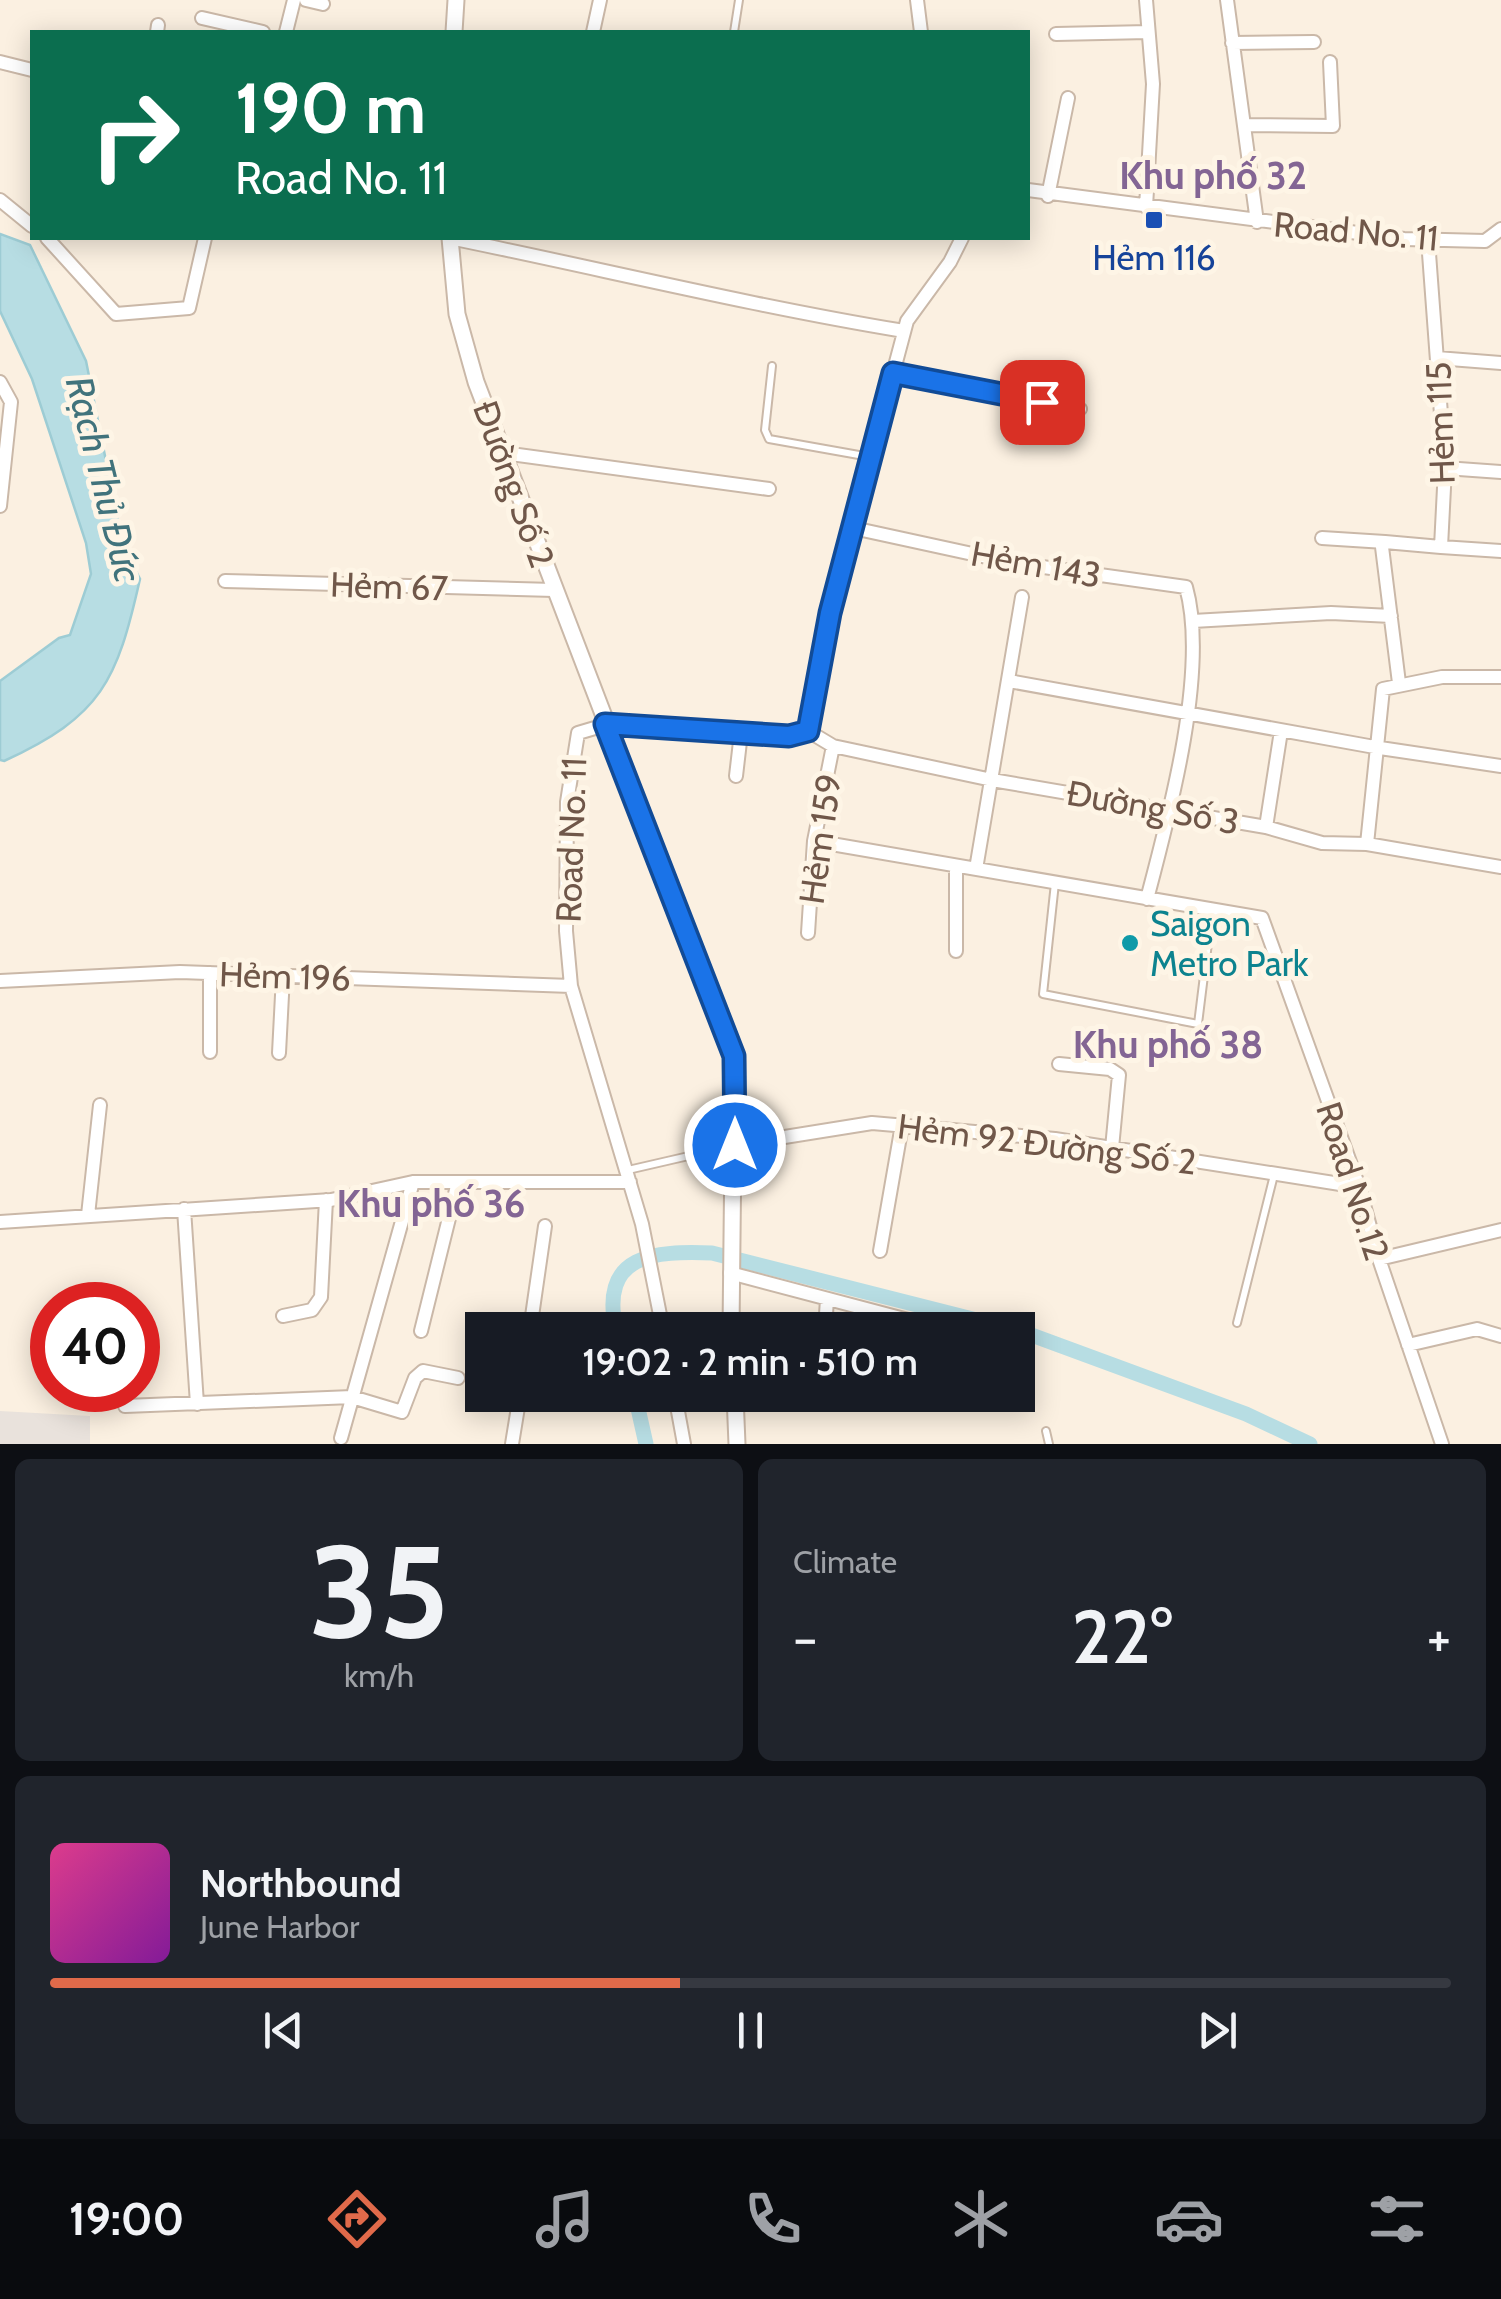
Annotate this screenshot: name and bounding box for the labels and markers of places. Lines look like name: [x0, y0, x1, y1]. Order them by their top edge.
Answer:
marker: Hẻm 116: [1143, 209, 1165, 231]
place label: Hẻm 116: [1092, 236, 1216, 279]
pin: [1000, 360, 1085, 445]
place label: Saigon Metro Park: [1150, 902, 1309, 985]
marker: Saigon Metro Park: [1119, 932, 1141, 954]

